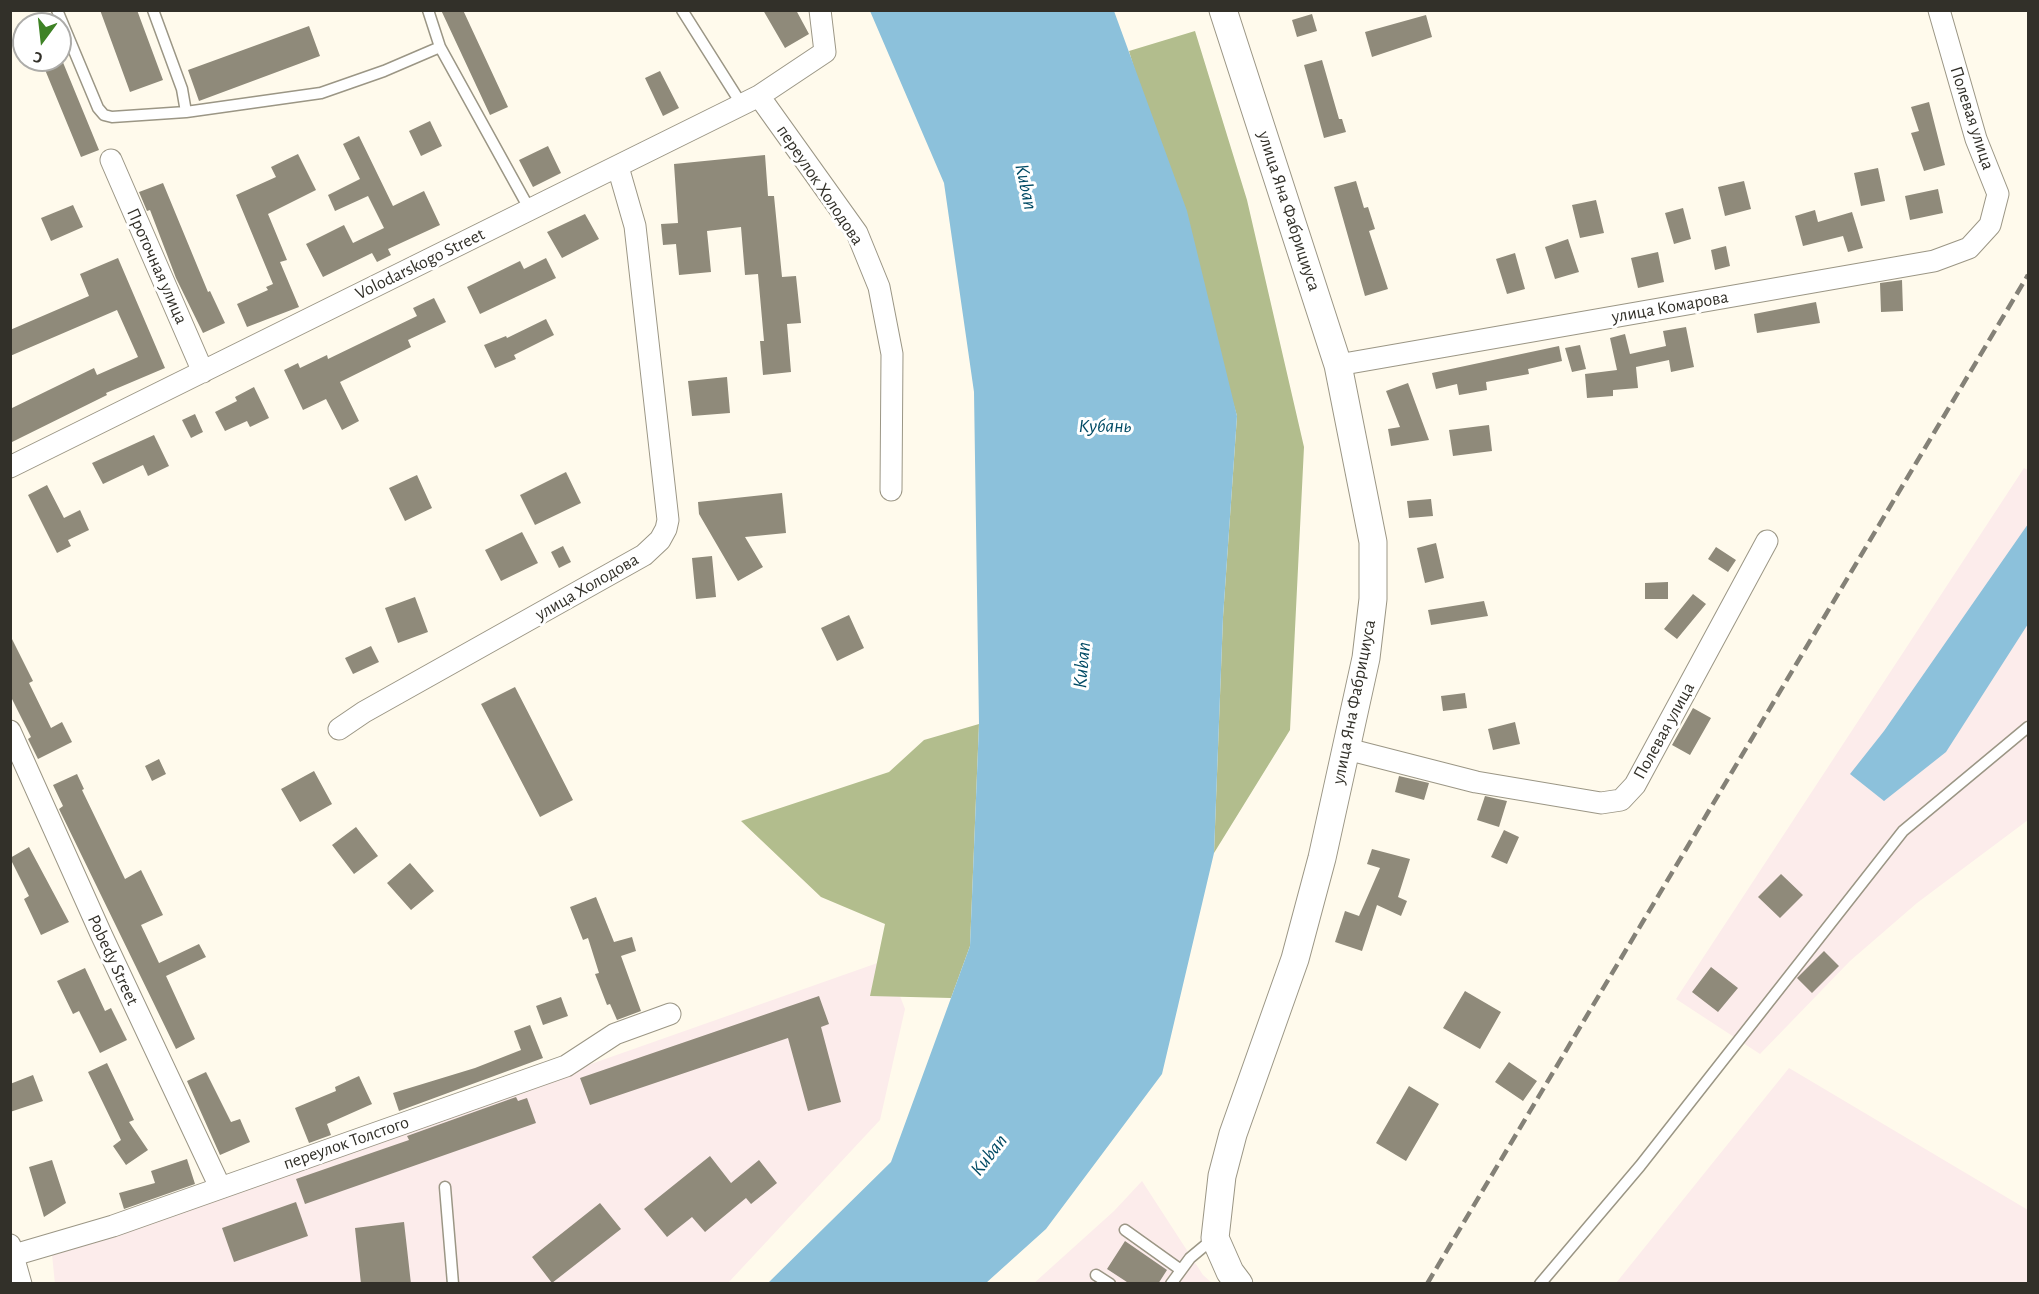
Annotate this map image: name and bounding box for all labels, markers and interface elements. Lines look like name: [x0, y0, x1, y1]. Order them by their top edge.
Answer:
north arrow: [12, 12, 72, 72]
text: С: [32, 49, 44, 66]
street label: Полевая улица: [1945, 64, 1999, 172]
street label: переулок Холодова: [772, 121, 868, 249]
street label: улица Яна Фабрициуса: [1253, 128, 1325, 294]
water label: Kuban: [1009, 162, 1043, 212]
street label: Проточная улица: [122, 205, 192, 327]
street label: Volodarskogo Street: [352, 223, 488, 305]
street label: улица Комарова: [1610, 286, 1730, 328]
water label: Кубань: [1079, 414, 1131, 438]
street label: улица Холодова: [531, 549, 643, 625]
street label: улица Яна Фабрициуса: [1327, 618, 1381, 786]
water label: Kuban: [1068, 641, 1096, 689]
street label: Полевая улица: [1629, 679, 1699, 783]
street label: Pobedy Street: [83, 911, 143, 1009]
street label: переулок Толстого: [280, 1111, 412, 1175]
water label: Kuban: [965, 1129, 1013, 1181]

